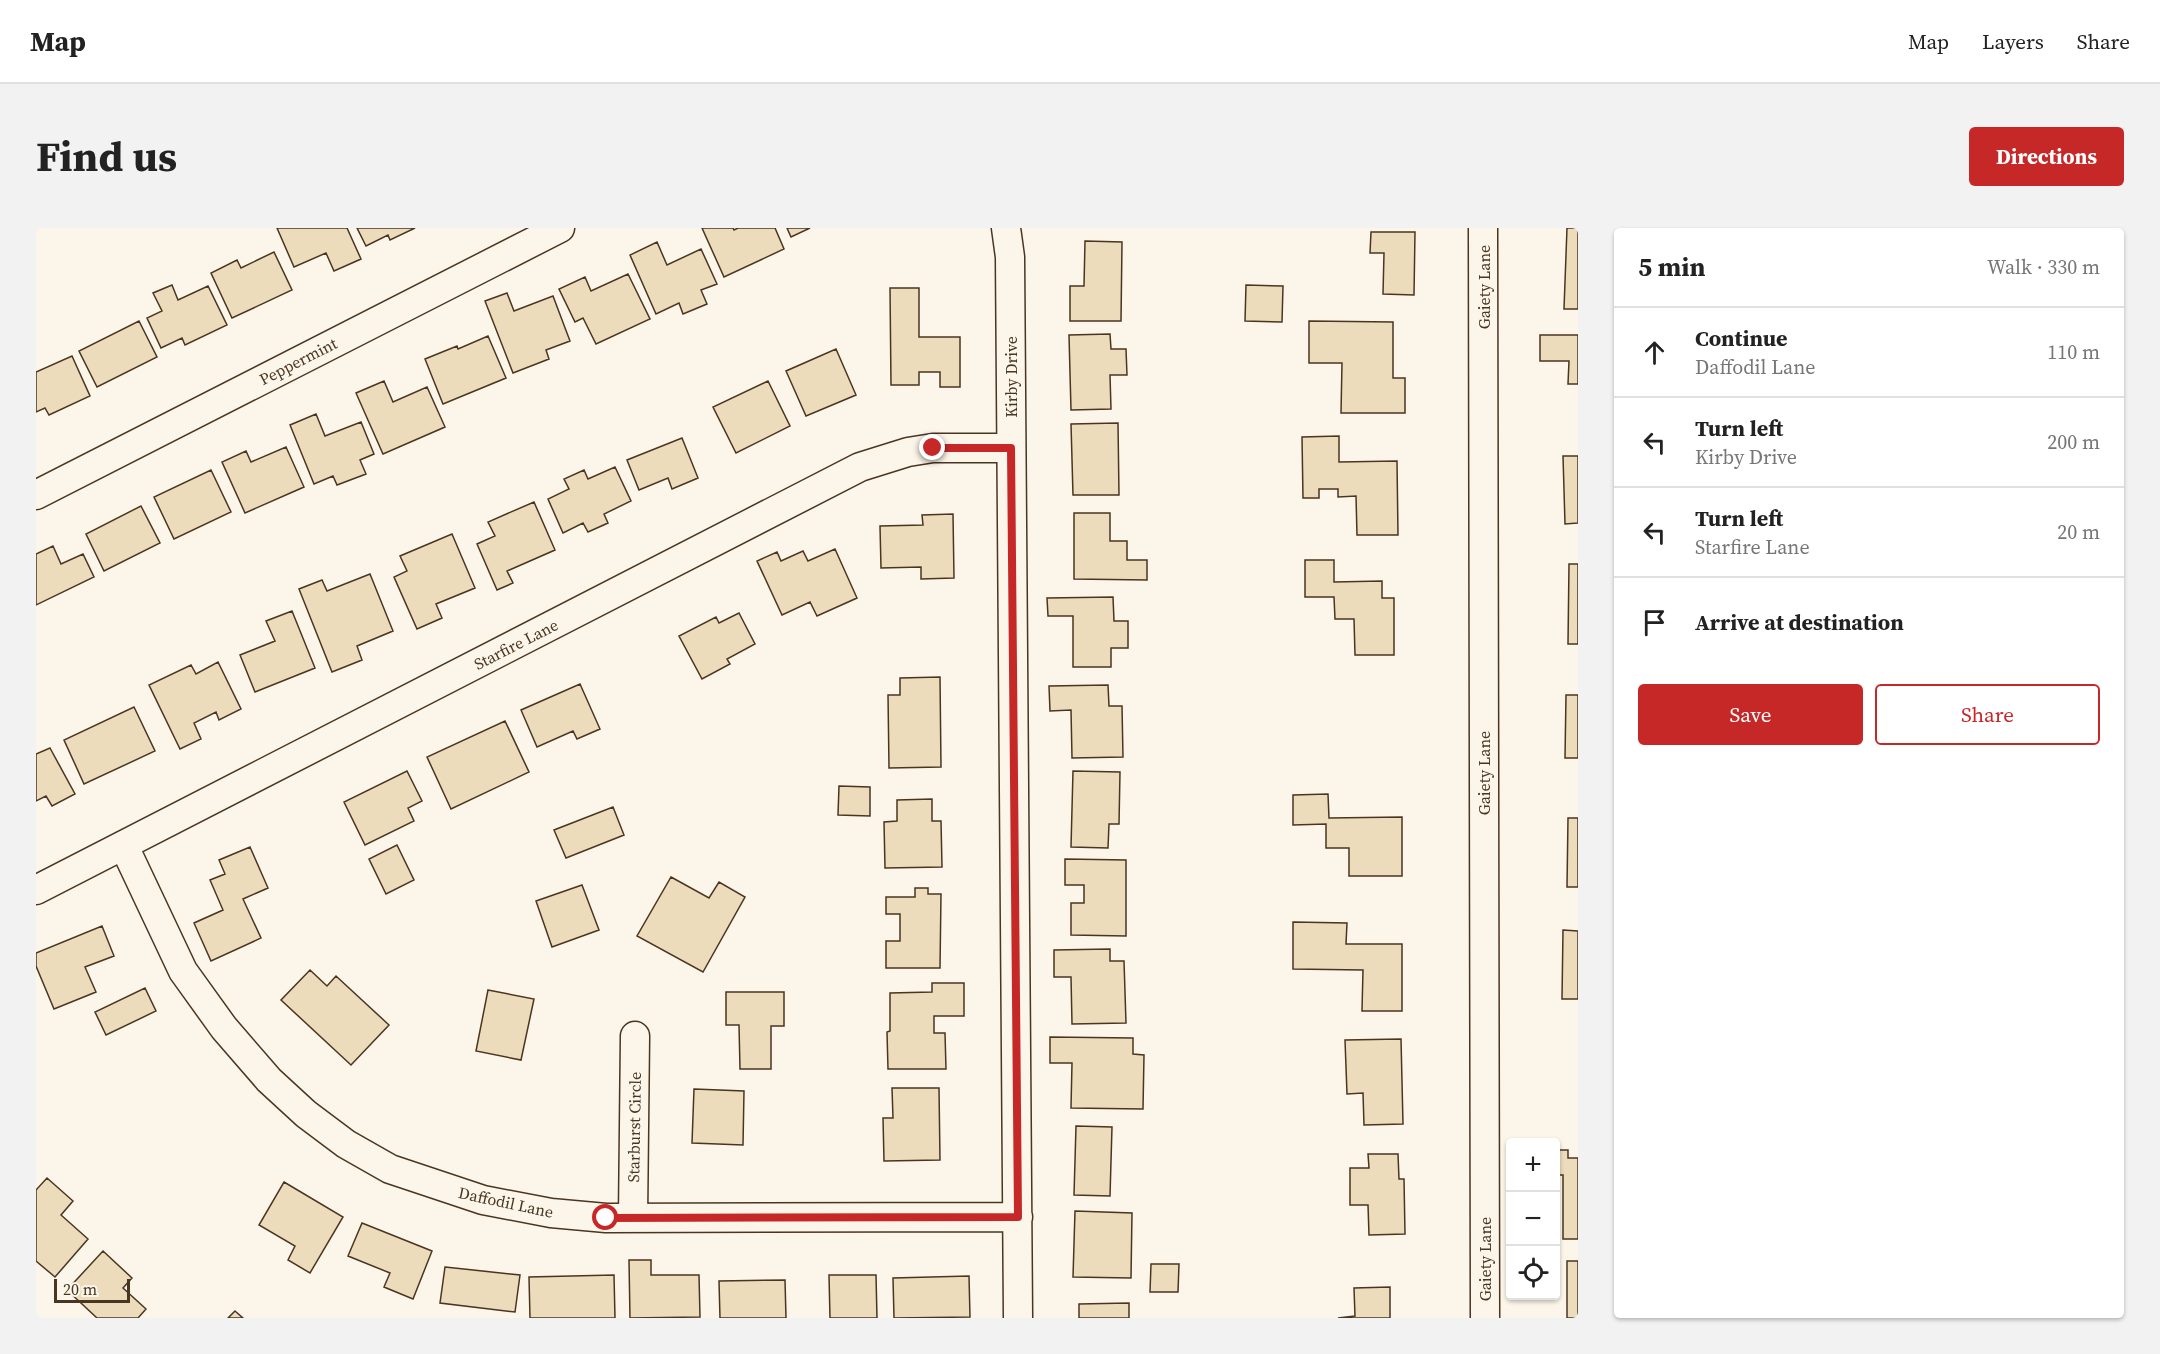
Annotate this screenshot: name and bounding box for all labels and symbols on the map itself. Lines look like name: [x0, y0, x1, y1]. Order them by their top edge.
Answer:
street label: Gaiety Lane: [1473, 245, 1495, 329]
street label: Peppermint: [255, 332, 341, 390]
street label: Kirby Drive: [1000, 336, 1022, 418]
route end: [919, 434, 945, 460]
street label: Starfire Lane: [470, 613, 562, 675]
street label: Gaiety Lane: [1473, 731, 1495, 815]
street label: Starburst Circle: [622, 1071, 646, 1183]
street label: Daffodil Lane: [457, 1181, 555, 1223]
route start: [592, 1204, 618, 1230]
street label: Gaiety Lane: [1474, 1217, 1496, 1301]
scale bar: [54, 1276, 130, 1304]

